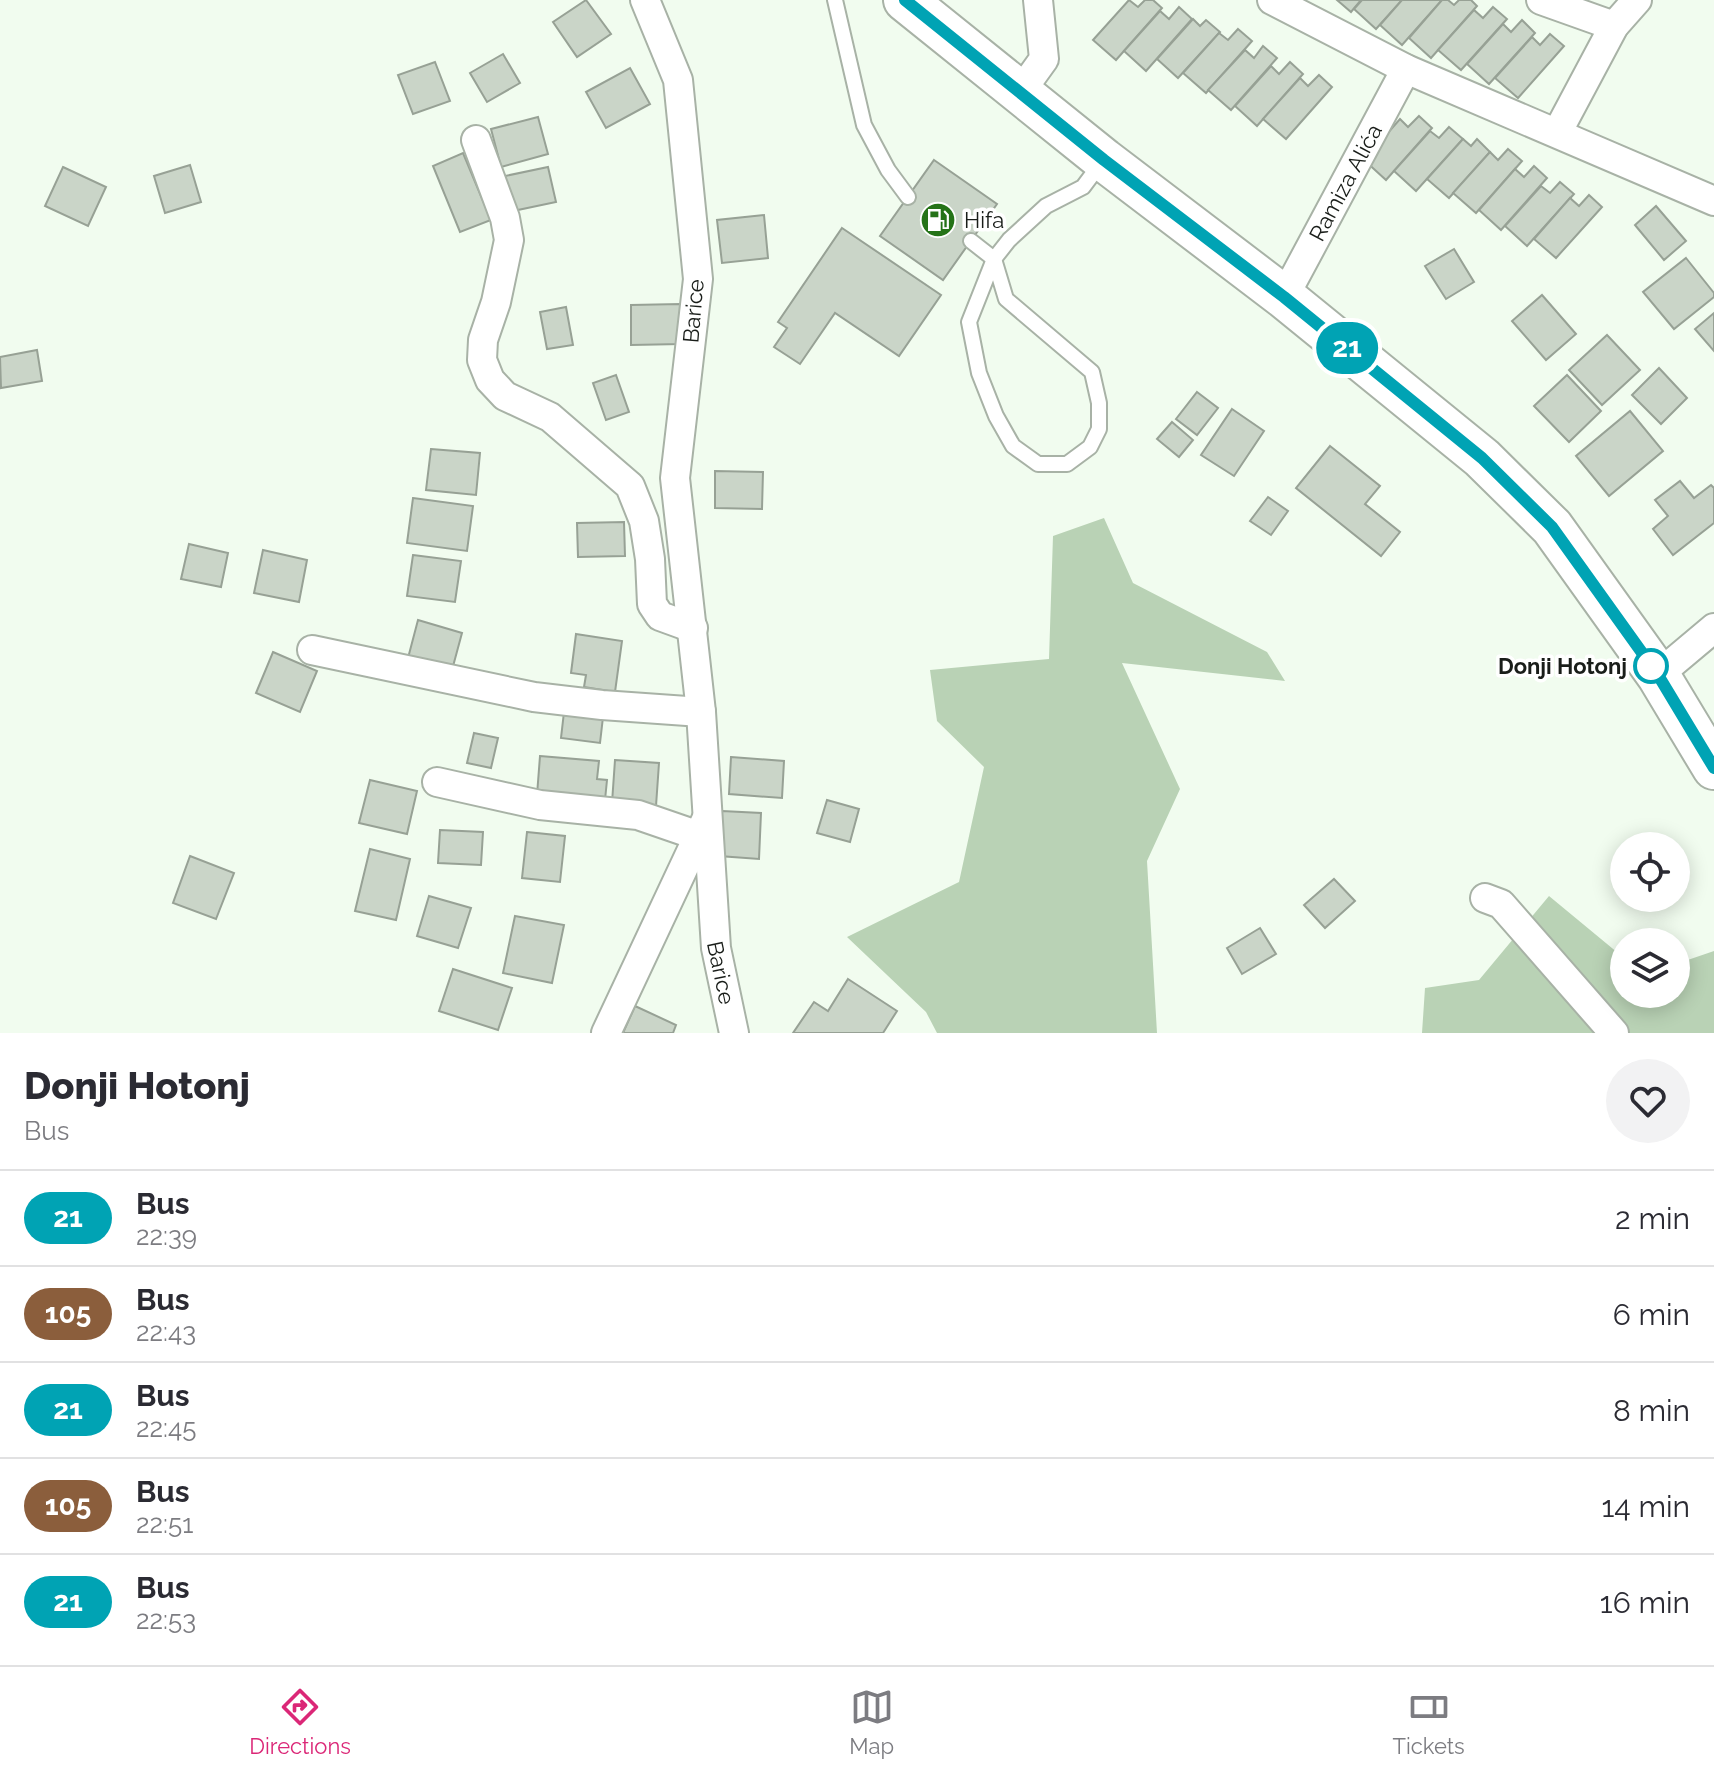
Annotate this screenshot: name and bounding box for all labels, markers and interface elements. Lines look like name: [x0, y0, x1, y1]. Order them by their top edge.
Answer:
street label: Ramiza Alića: [1304, 119, 1387, 245]
fuel station icon: Hifa: [919, 201, 957, 239]
place label: Hifa: [964, 207, 1004, 233]
street label: Barice: [677, 278, 709, 344]
line badge: 21: [1311, 322, 1383, 374]
text: 21: [1332, 331, 1362, 364]
marker: Donji Hotonj: [1634, 649, 1668, 683]
place label: Donji Hotonj: [1498, 653, 1627, 679]
map controls: [1610, 832, 1690, 1008]
button: locate: [1610, 832, 1690, 912]
button: layers: [1610, 928, 1690, 1008]
street label: Barice: [702, 939, 741, 1007]
button: heart: [1606, 1059, 1690, 1143]
text: Donji Hotonj: [24, 1063, 250, 1108]
text: Bus: [24, 1116, 69, 1146]
text: Bus: [136, 1186, 190, 1221]
text: 21: [53, 1201, 83, 1234]
text: 2 min: [1615, 1201, 1690, 1236]
text: 22:39: [136, 1221, 197, 1251]
text: Bus: [136, 1282, 190, 1317]
text: 105: [45, 1297, 91, 1330]
text: 6 min: [1613, 1297, 1690, 1332]
text: 22:43: [136, 1317, 196, 1347]
text: Bus: [136, 1378, 190, 1413]
text: 21: [53, 1393, 83, 1426]
text: 8 min: [1613, 1393, 1690, 1428]
text: 22:45: [136, 1413, 196, 1443]
text: Bus: [136, 1474, 190, 1509]
text: 105: [45, 1489, 91, 1522]
text: 14 min: [1602, 1489, 1690, 1524]
text: 22:51: [136, 1509, 193, 1539]
text: Bus: [136, 1570, 190, 1605]
text: 21: [53, 1585, 83, 1618]
text: 16 min: [1600, 1585, 1690, 1620]
text: 22:53: [136, 1605, 196, 1635]
tab: Directions: [249, 1685, 351, 1759]
tab: Map: [849, 1685, 894, 1759]
tab: Tickets: [1393, 1685, 1465, 1759]

